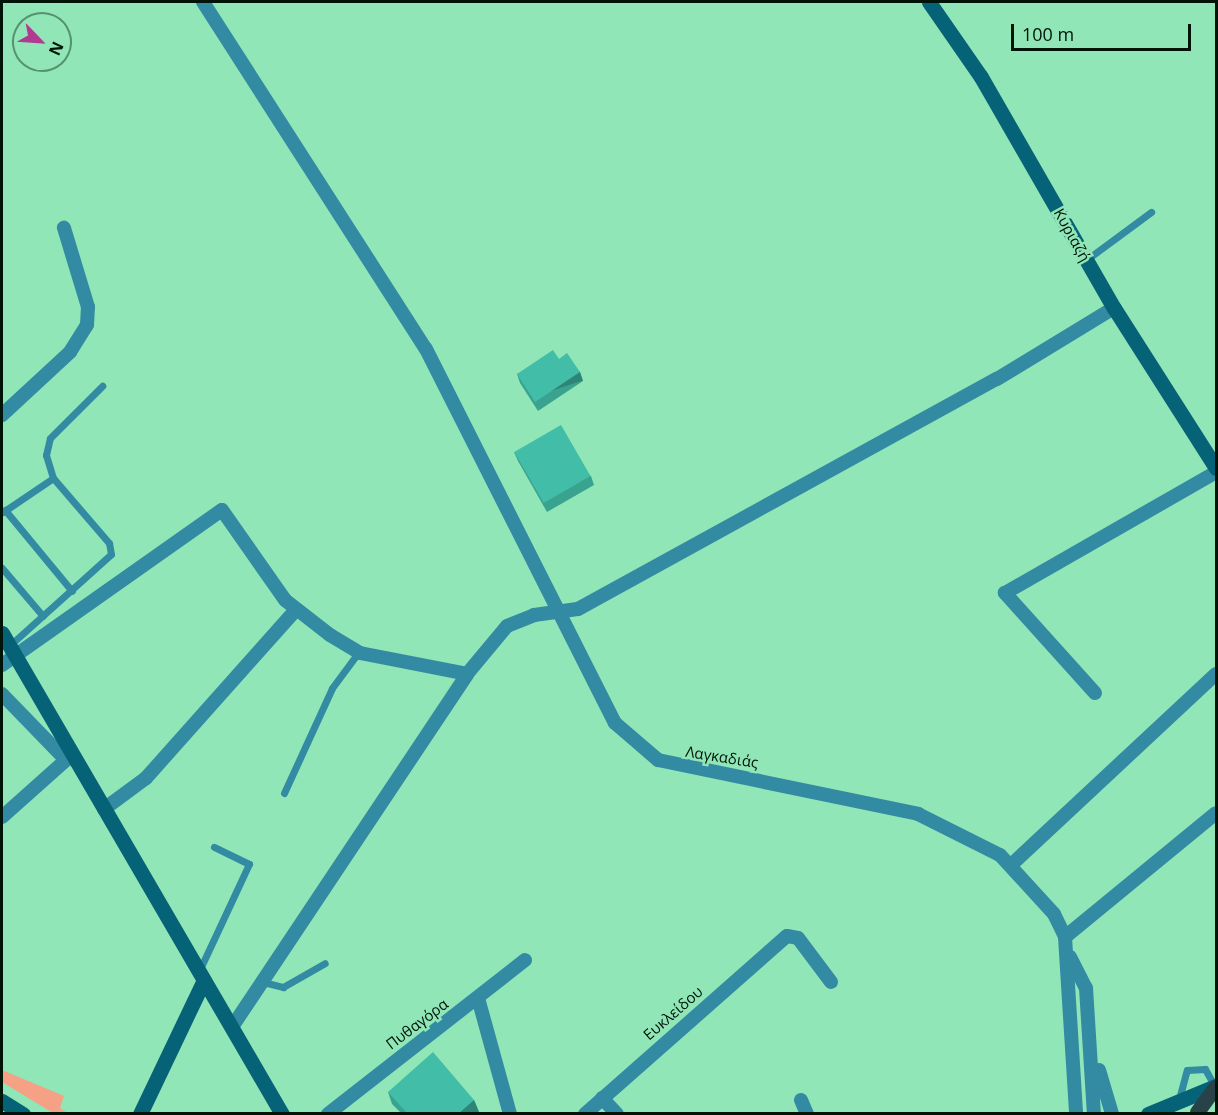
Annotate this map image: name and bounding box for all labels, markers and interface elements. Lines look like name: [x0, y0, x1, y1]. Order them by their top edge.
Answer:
north arrow: [12, 12, 72, 72]
scale bar: [1014, 12, 1194, 50]
text: 100 m: [1022, 22, 1074, 46]
text: N: [44, 38, 69, 59]
street label: Κυριαζή: [1050, 205, 1094, 265]
street label: Λαγκαδιάς: [684, 742, 760, 772]
street label: Ευκλείδου: [640, 982, 706, 1044]
street label: Πυθαγόρα: [382, 995, 452, 1053]

